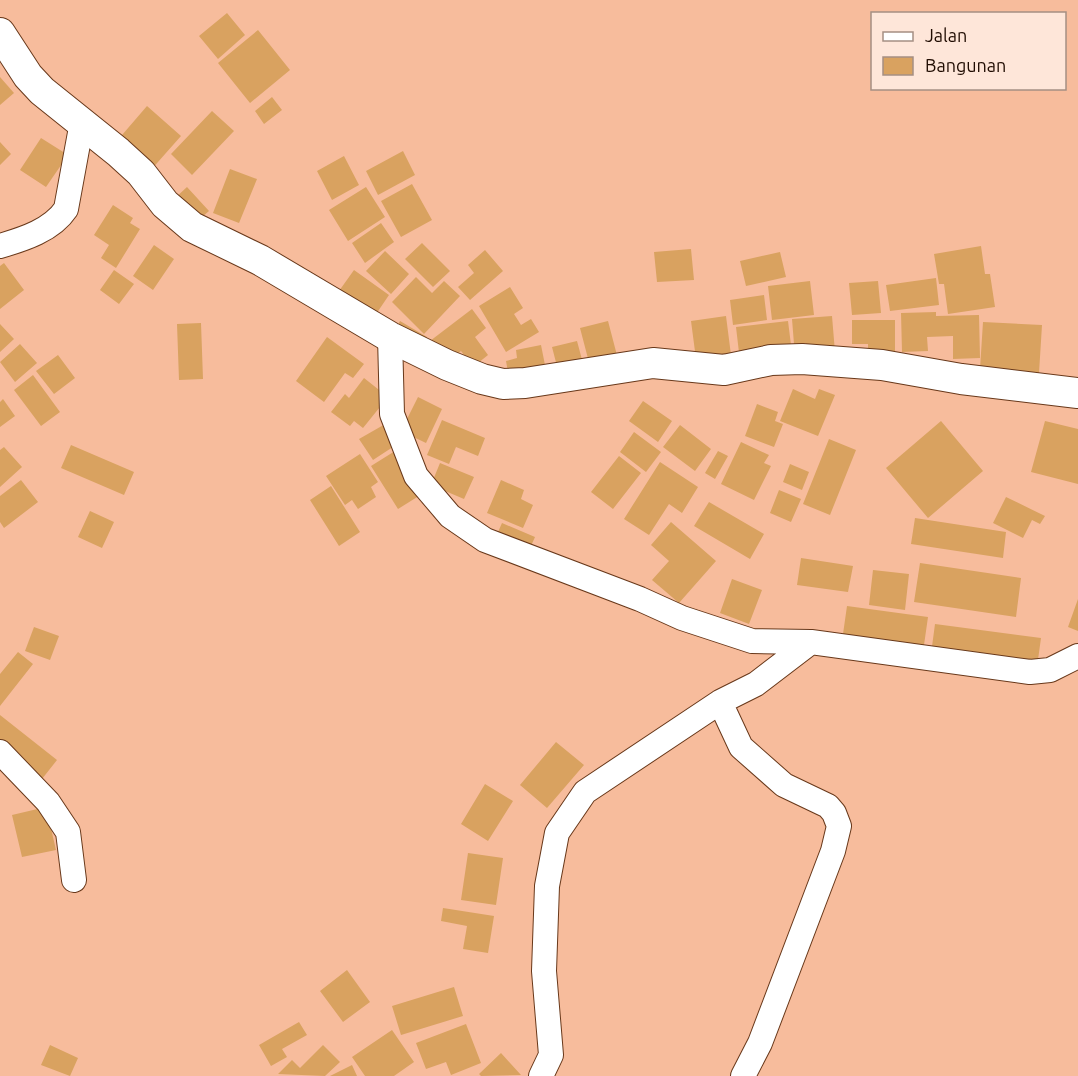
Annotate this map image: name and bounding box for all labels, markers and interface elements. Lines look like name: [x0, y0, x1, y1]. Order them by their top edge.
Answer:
legend: [871, 12, 1066, 90]
text: Jalan: [925, 25, 967, 45]
text: Bangunan: [925, 55, 1006, 75]

